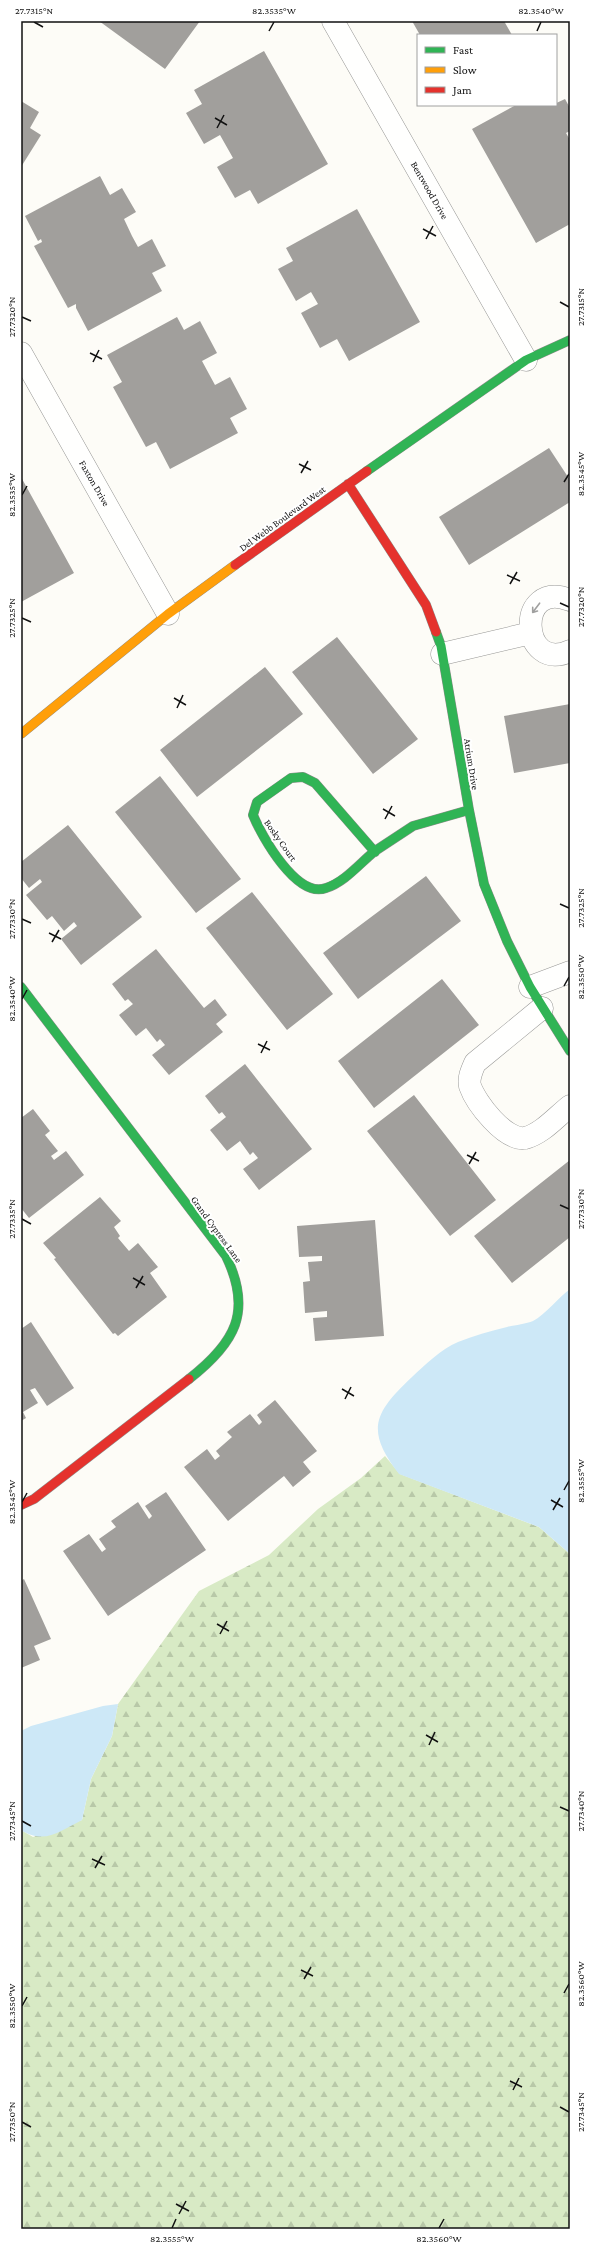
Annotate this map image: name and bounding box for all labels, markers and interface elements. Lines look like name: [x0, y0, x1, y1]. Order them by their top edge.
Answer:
text: 27.7315°N: [15, 5, 53, 16]
text: 82.3535°W: [252, 5, 297, 16]
text: 82.3540°W: [518, 5, 565, 16]
legend: [417, 34, 557, 106]
text: Fast: [453, 43, 474, 57]
text: Slow: [453, 63, 477, 77]
text: Jam: [452, 83, 472, 97]
street label: Bentwood Drive: [409, 160, 451, 221]
text: 27.7315°N: [575, 288, 586, 326]
text: 27.7320°N: [6, 296, 17, 337]
text: 82.3545°W: [575, 451, 586, 496]
street label: Faxton Drive: [77, 458, 112, 509]
text: 82.3535°W: [6, 472, 17, 517]
street label: Del Webb Boulevard West: [237, 483, 328, 553]
text: 27.7320°N: [575, 586, 586, 627]
text: 27.7325°N: [6, 598, 17, 638]
one-way arrow: [532, 603, 540, 614]
street label: Atrium Drive: [462, 738, 481, 791]
street label: Bosky Court: [262, 817, 299, 864]
text: 27.7325°N: [575, 888, 586, 928]
text: 27.7330°N: [6, 898, 17, 939]
text: 82.3550°W: [575, 954, 586, 999]
text: 82.3540°W: [6, 975, 17, 1022]
text: 27.7330°N: [575, 1188, 586, 1229]
street label: Grand Cypress Lane: [189, 1194, 245, 1265]
text: 27.7335°N: [6, 1199, 17, 1239]
text: 82.3555°W: [575, 1458, 586, 1503]
text: 82.3545°W: [6, 1479, 17, 1524]
text: 27.7340°N: [575, 1790, 586, 1831]
text: 27.7345°N: [6, 1801, 17, 1841]
text: 82.3560°W: [575, 1960, 586, 2007]
text: 82.3550°W: [6, 1983, 17, 2028]
text: 27.7345°N: [575, 2092, 586, 2132]
text: 27.7350°N: [6, 2101, 17, 2142]
text: 82.3555°W: [150, 2233, 195, 2244]
text: 82.3560°W: [416, 2233, 463, 2244]

